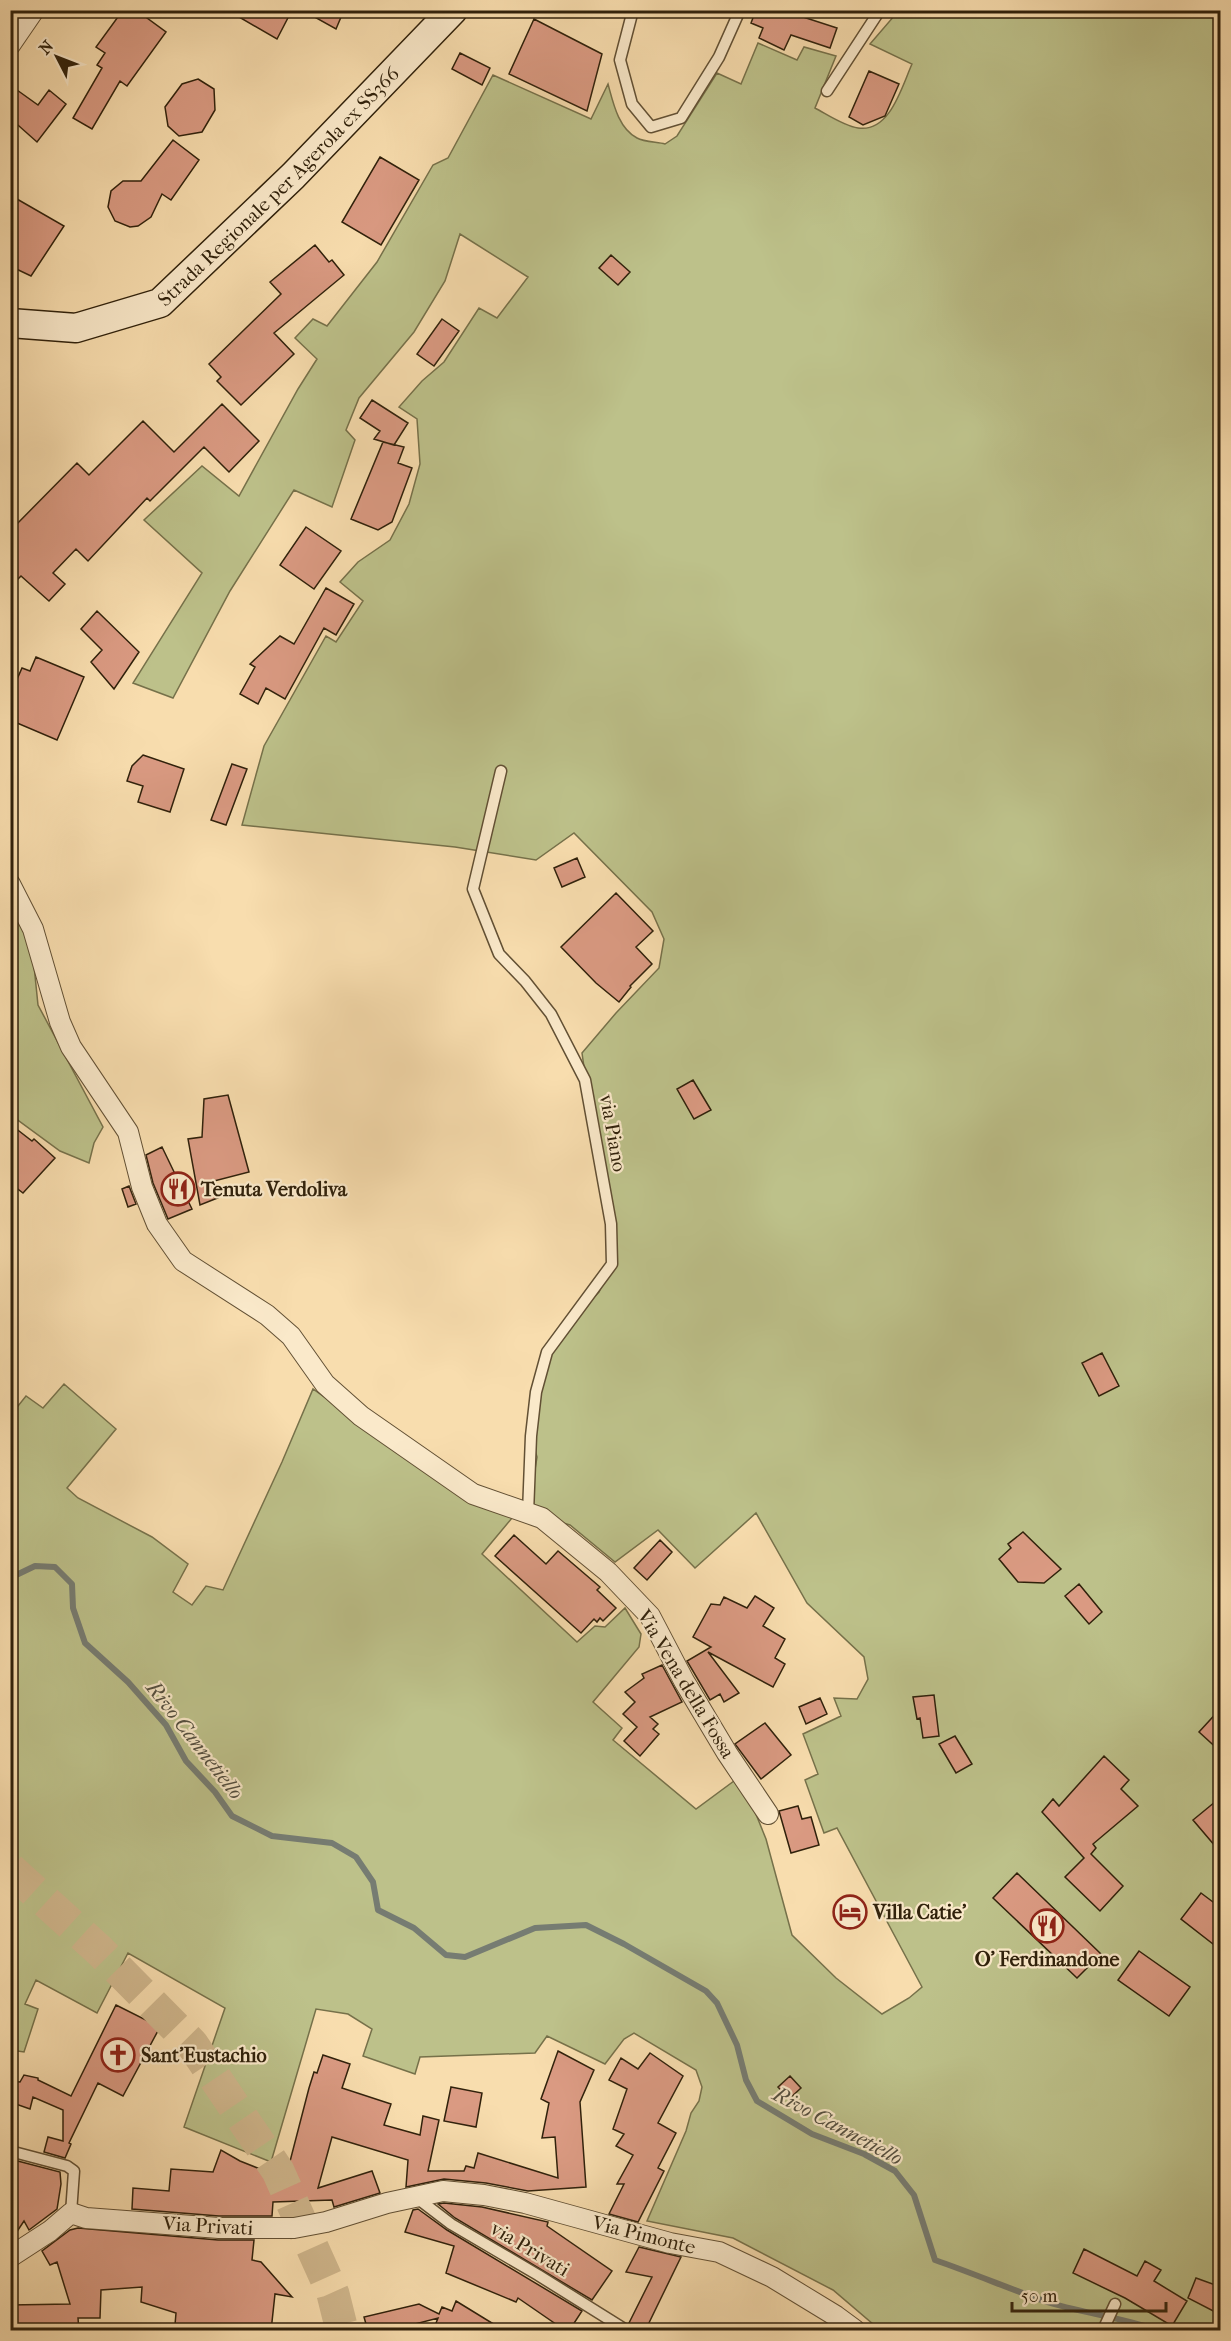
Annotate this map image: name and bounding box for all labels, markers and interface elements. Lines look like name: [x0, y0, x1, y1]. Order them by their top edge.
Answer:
north arrow: [27, 27, 87, 87]
text: N: [35, 36, 58, 58]
street label: Strada Regionale per Agerola ex SS366: [153, 62, 404, 311]
street label: via Piano: [595, 1092, 631, 1174]
restaurant icon: Tenuta Verdoliva: [160, 1171, 196, 1207]
place label: Tenuta Verdoliva: [200, 1178, 348, 1201]
street label: Via Vena della Fossa: [632, 1605, 740, 1763]
water label: Rivo Cannetiello: [140, 1675, 249, 1804]
hotel icon: Villa Catie': [832, 1894, 868, 1930]
place label: Villa Catie': [872, 1901, 967, 1924]
restaurant icon: O' Ferdinandone: [1029, 1908, 1065, 1944]
place label: O' Ferdinandone: [975, 1948, 1119, 1971]
church icon: Sant'Eustachio: [100, 2037, 136, 2073]
place label: Sant'Eustachio: [141, 2044, 267, 2067]
water label: Rivo Cannetiello: [767, 2081, 907, 2170]
street label: Via Pimonte: [589, 2211, 698, 2259]
street label: Via Privati: [161, 2212, 254, 2240]
street label: via Privati: [486, 2217, 574, 2281]
scale bar: [1012, 2275, 1166, 2313]
text: 50 m: [1021, 2286, 1058, 2307]

